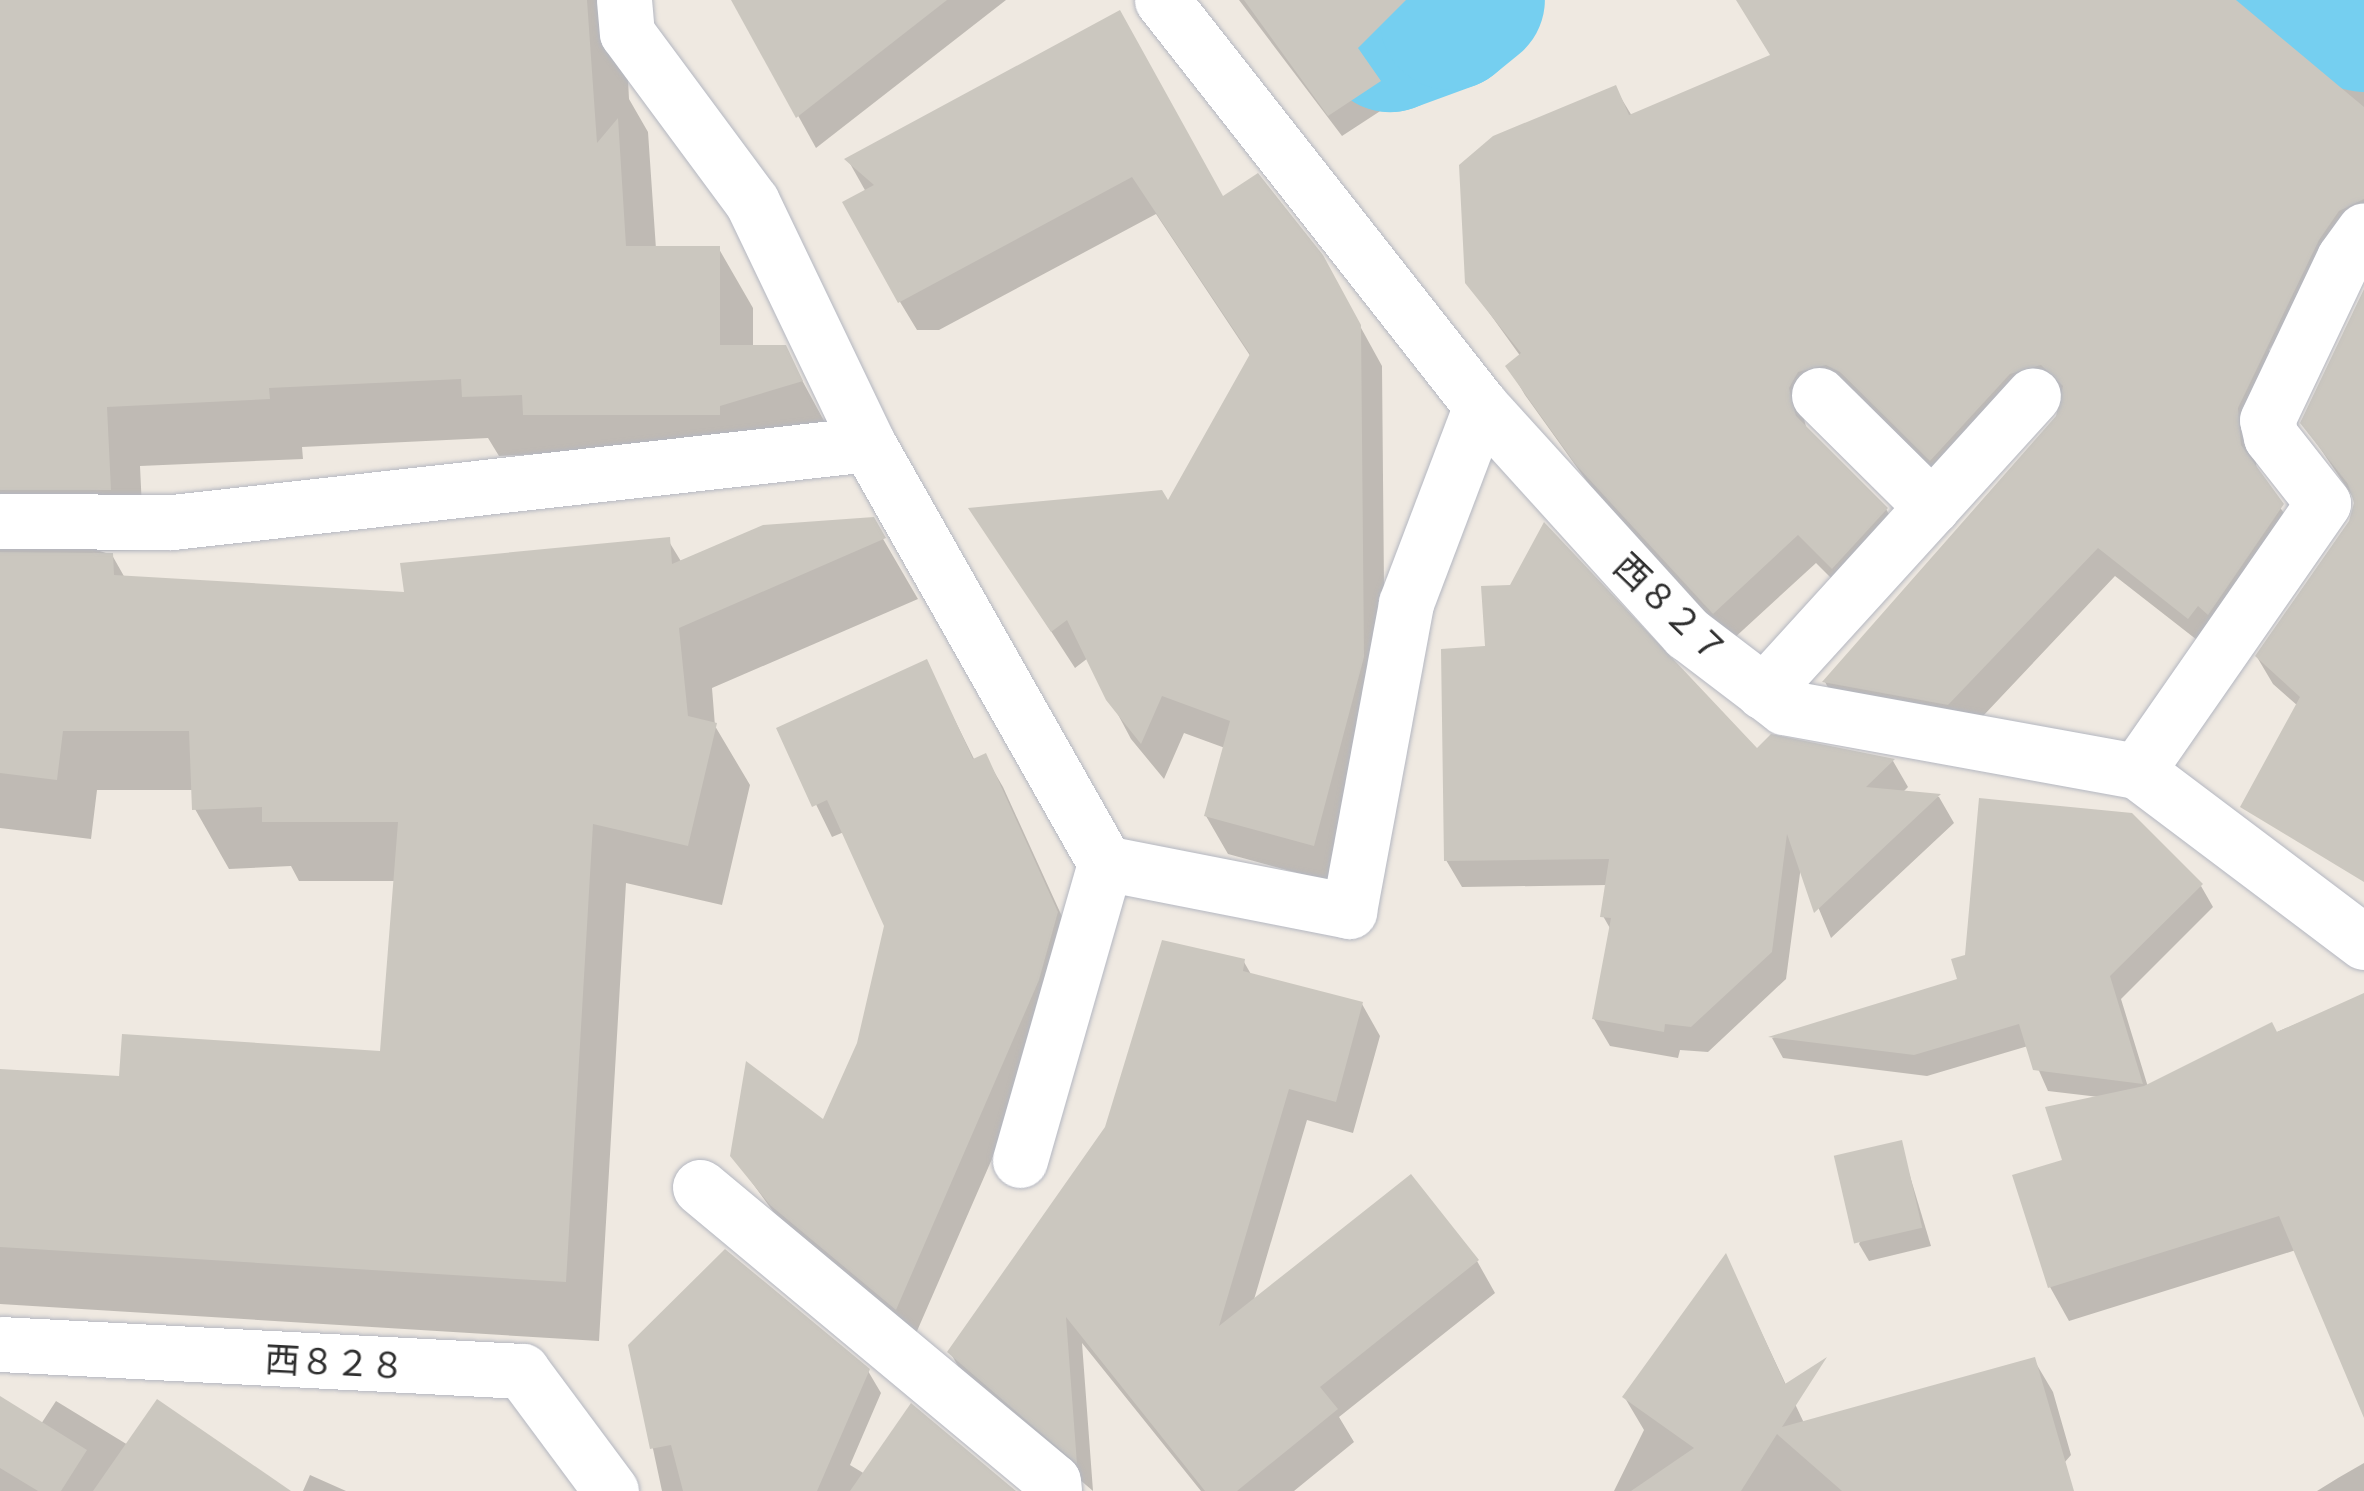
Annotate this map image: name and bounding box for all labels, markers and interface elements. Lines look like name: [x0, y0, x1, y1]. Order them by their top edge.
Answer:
street label: 西８２７: [1606, 544, 1736, 672]
street label: 西８２８: [264, 1337, 406, 1387]

